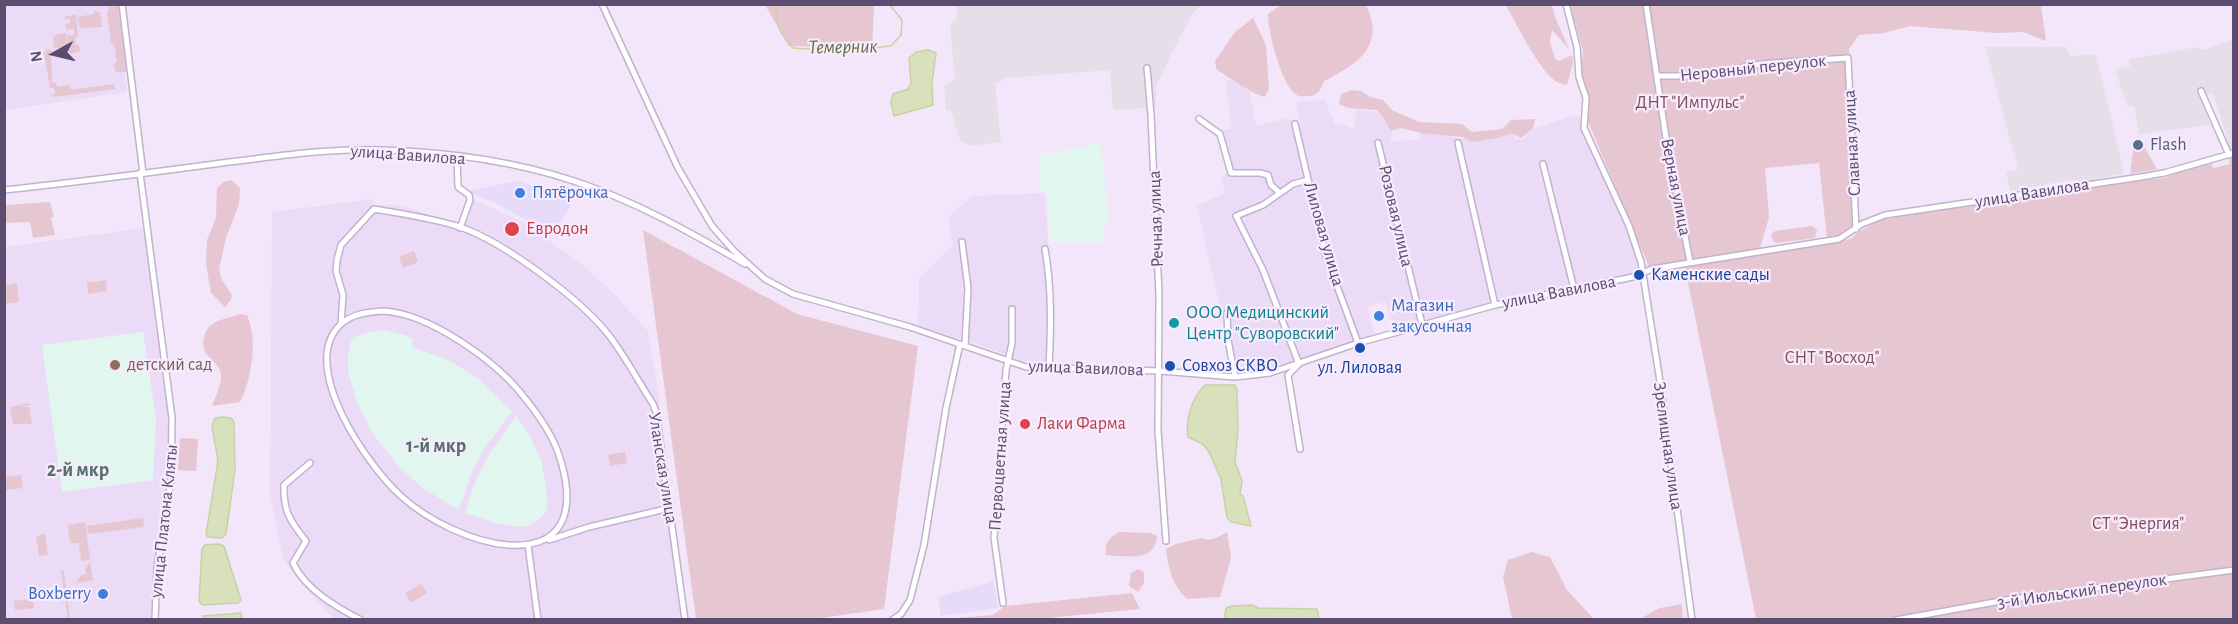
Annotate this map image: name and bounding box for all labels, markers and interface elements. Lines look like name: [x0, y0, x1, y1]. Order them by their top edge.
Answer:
north arrow: [24, 24, 84, 84]
water label: Темерник: [808, 34, 878, 60]
text: N: [27, 50, 45, 63]
street label: Неровный переулок: [1679, 50, 1827, 86]
street label: Славная улица: [1838, 89, 1866, 197]
park label: ДНТ "Импульс": [1636, 92, 1744, 114]
place label: Flash: [2150, 134, 2187, 156]
street label: Верная улица: [1656, 136, 1696, 238]
marker: Flash: [2131, 138, 2145, 152]
street label: улица Вавилова: [350, 140, 466, 170]
street label: Розовая улица: [1374, 163, 1418, 269]
street label: Речная улица: [1144, 170, 1168, 268]
street label: улица Вавилова: [1973, 173, 2091, 213]
street label: Лиловая улица: [1299, 179, 1349, 289]
place label: Пятёрочка: [532, 182, 609, 204]
marker: Пятёрочка: [513, 186, 527, 200]
place label: Евродон: [526, 218, 589, 240]
marker: Евродон: [503, 220, 521, 238]
place label: Каменские сады: [1651, 264, 1770, 286]
marker: Каменские сады: [1632, 268, 1646, 282]
street label: улица Вавилова: [1500, 270, 1618, 314]
place label: Магазин закусочная: [1391, 295, 1472, 338]
place label: ООО Медицинский Центр "Суворовский": [1186, 302, 1339, 344]
marker: Магазин закусочная: [1372, 309, 1386, 323]
marker: ООО Медицинский Центр "Суворовский": [1167, 316, 1181, 330]
marker: ул. Лиловая: [1353, 341, 1367, 355]
park label: СНТ "Восход": [1785, 347, 1879, 369]
place label: детский сад: [127, 354, 212, 376]
street label: улица Вавилова: [1028, 355, 1144, 381]
place label: Совхоз СКВО: [1182, 355, 1278, 377]
place label: ул. Лиловая: [1318, 357, 1402, 379]
marker: детский сад: [108, 358, 122, 372]
marker: Совхоз СКВО: [1163, 359, 1177, 373]
street label: Первоцветная улица: [984, 380, 1016, 532]
street label: Зрелищная улица: [1648, 381, 1688, 511]
street label: Уланская улица: [644, 411, 682, 525]
place label: Лаки Фарма: [1037, 413, 1126, 435]
marker: Лаки Фарма: [1018, 417, 1032, 431]
district label: 1-й мкр: [406, 434, 466, 458]
street label: улица Платона Кляты: [145, 443, 183, 599]
district label: 2-й мкр: [47, 458, 109, 482]
park label: СТ "Энергия": [2092, 513, 2184, 535]
street label: 3-й Июльский переулок: [1996, 568, 2168, 614]
place label: Boxberry: [28, 583, 91, 605]
marker: Boxberry: [96, 587, 110, 601]

